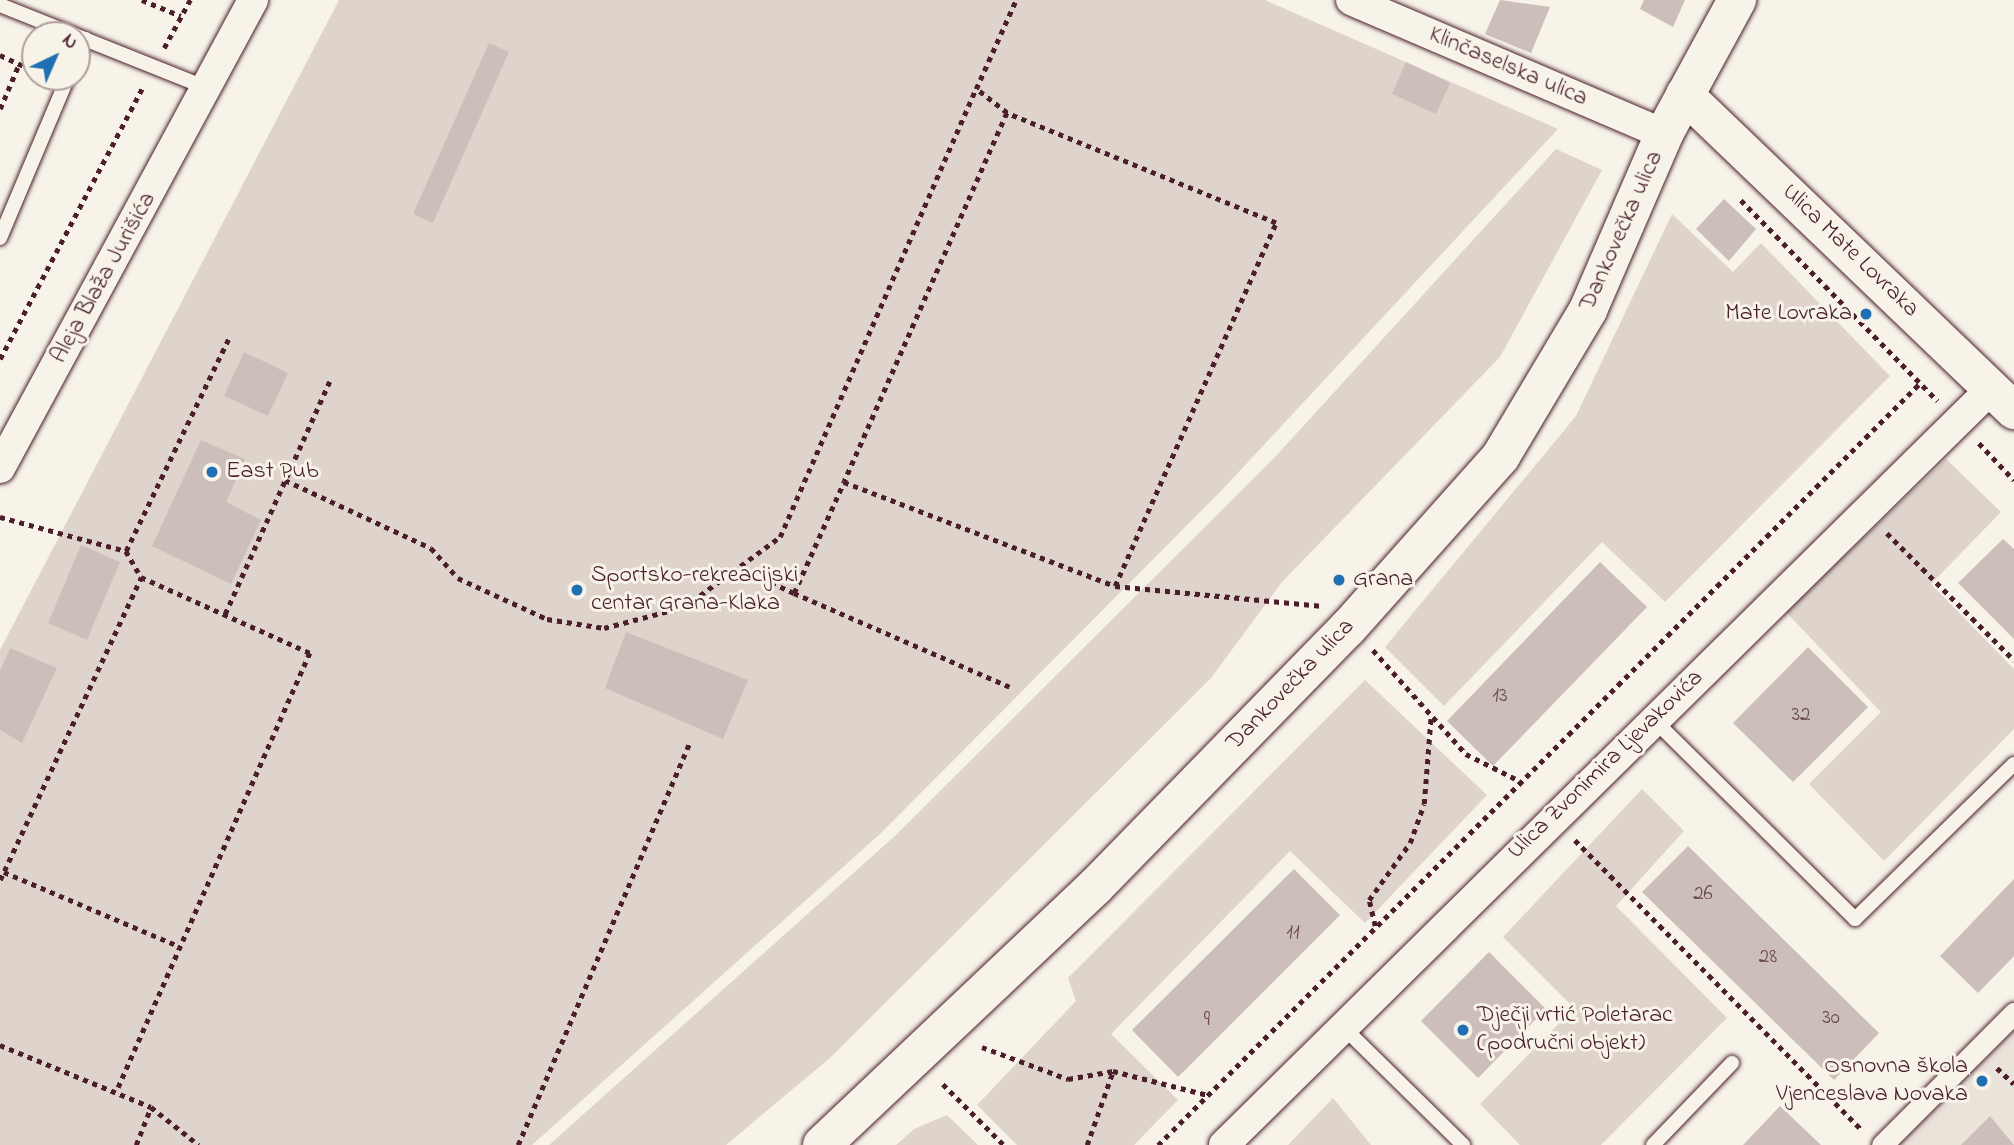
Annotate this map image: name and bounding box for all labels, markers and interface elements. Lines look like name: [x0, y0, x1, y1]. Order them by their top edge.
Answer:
north arrow: [21, 21, 91, 91]
street label: Klinčaselska ulica: [1424, 21, 1592, 113]
text: N: [56, 28, 84, 56]
street label: Dankovečka ulica: [1574, 147, 1670, 315]
street label: Ulica Mate Lovraka: [1775, 178, 1925, 324]
street label: Aleja Blaža Jurišića: [45, 187, 163, 369]
place label: Mate Lovraka: [1725, 300, 1852, 328]
marker: Mate Lovraka: [1858, 306, 1874, 322]
place label: East Pub: [226, 458, 319, 486]
marker: East Pub: [204, 464, 220, 480]
place label: Sportsko-rekreacijski centar Grana-Klaka: [591, 562, 798, 618]
place label: Grana: [1353, 566, 1413, 594]
marker: Grana: [1331, 572, 1347, 588]
marker: Sportsko-rekreacijski centar Grana-Klaka: [569, 582, 585, 598]
street label: Dankovečka ulica: [1221, 613, 1361, 757]
street label: Ulica Zvonimira Ljevakovića: [1502, 664, 1710, 866]
house number: 13: [1492, 683, 1508, 709]
house number: 32: [1791, 702, 1811, 728]
house number: 26: [1693, 881, 1713, 907]
house number: 11: [1286, 920, 1300, 946]
house number: 28: [1759, 944, 1777, 970]
place label: Dječji vrtić Poletarac (područni objekt): [1477, 1002, 1673, 1058]
house number: 30: [1822, 1005, 1840, 1031]
house number: 9: [1204, 1007, 1210, 1033]
marker: Dječji vrtić Poletarac (područni objekt): [1455, 1022, 1471, 1038]
place label: Osnovna škola Vjenceslava Novaka: [1776, 1053, 1968, 1109]
marker: Osnovna škola Vjenceslava Novaka: [1974, 1073, 1990, 1089]

